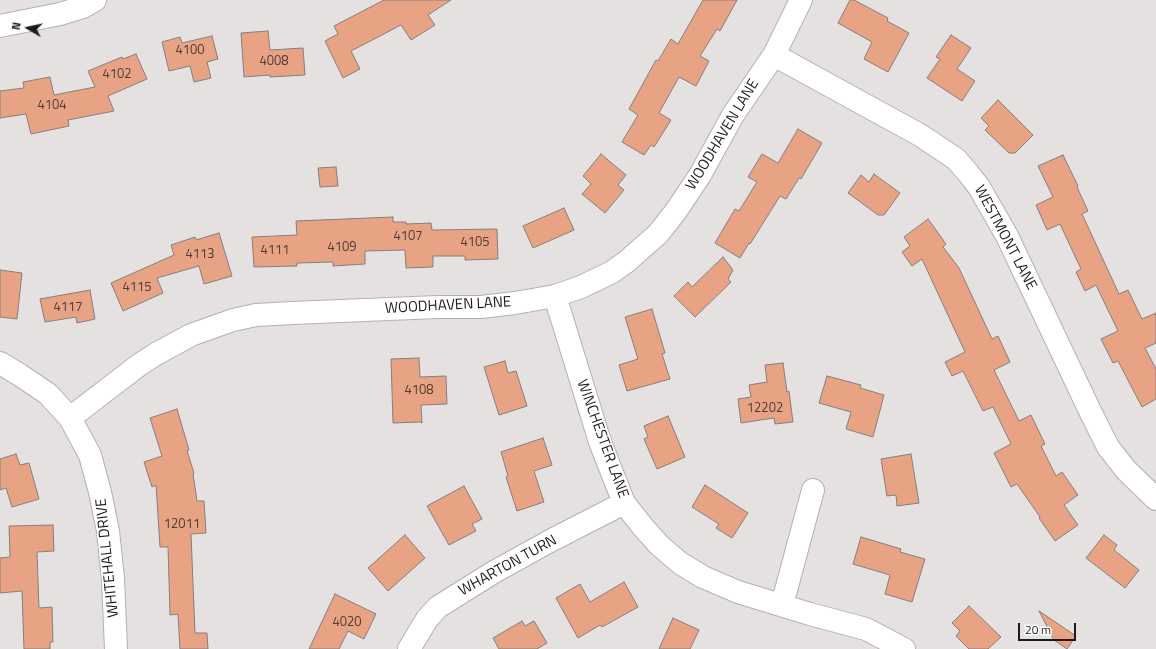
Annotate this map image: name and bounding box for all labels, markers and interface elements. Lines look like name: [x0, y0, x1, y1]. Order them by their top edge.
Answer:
north arrow: [8, 8, 48, 48]
text: N: [8, 21, 25, 31]
house number: 4100: [175, 43, 205, 59]
house number: 4008: [259, 54, 289, 70]
house number: 4102: [102, 67, 132, 83]
street label: WOODHAVEN LANE: [683, 76, 763, 194]
house number: 4104: [37, 98, 67, 114]
street label: WESTMONT LANE: [970, 183, 1040, 293]
house number: 4107: [393, 229, 423, 245]
house number: 4105: [460, 235, 490, 251]
house number: 4109: [327, 240, 357, 256]
house number: 4111: [260, 243, 290, 259]
house number: 4113: [185, 247, 215, 263]
house number: 4115: [122, 280, 152, 296]
street label: WOODHAVEN LANE: [384, 294, 512, 318]
house number: 4117: [53, 300, 83, 316]
street label: WINCHESTER LANE: [572, 377, 632, 501]
house number: 4108: [404, 383, 434, 399]
house number: 12202: [747, 401, 783, 417]
street label: WHITEHALL DRIVE: [93, 498, 123, 618]
house number: 12011: [164, 517, 200, 533]
street label: WHARTON TURN: [456, 532, 560, 600]
house number: 4020: [332, 615, 362, 631]
scale bar: [1020, 615, 1078, 641]
text: 20 m: [1025, 620, 1051, 639]

